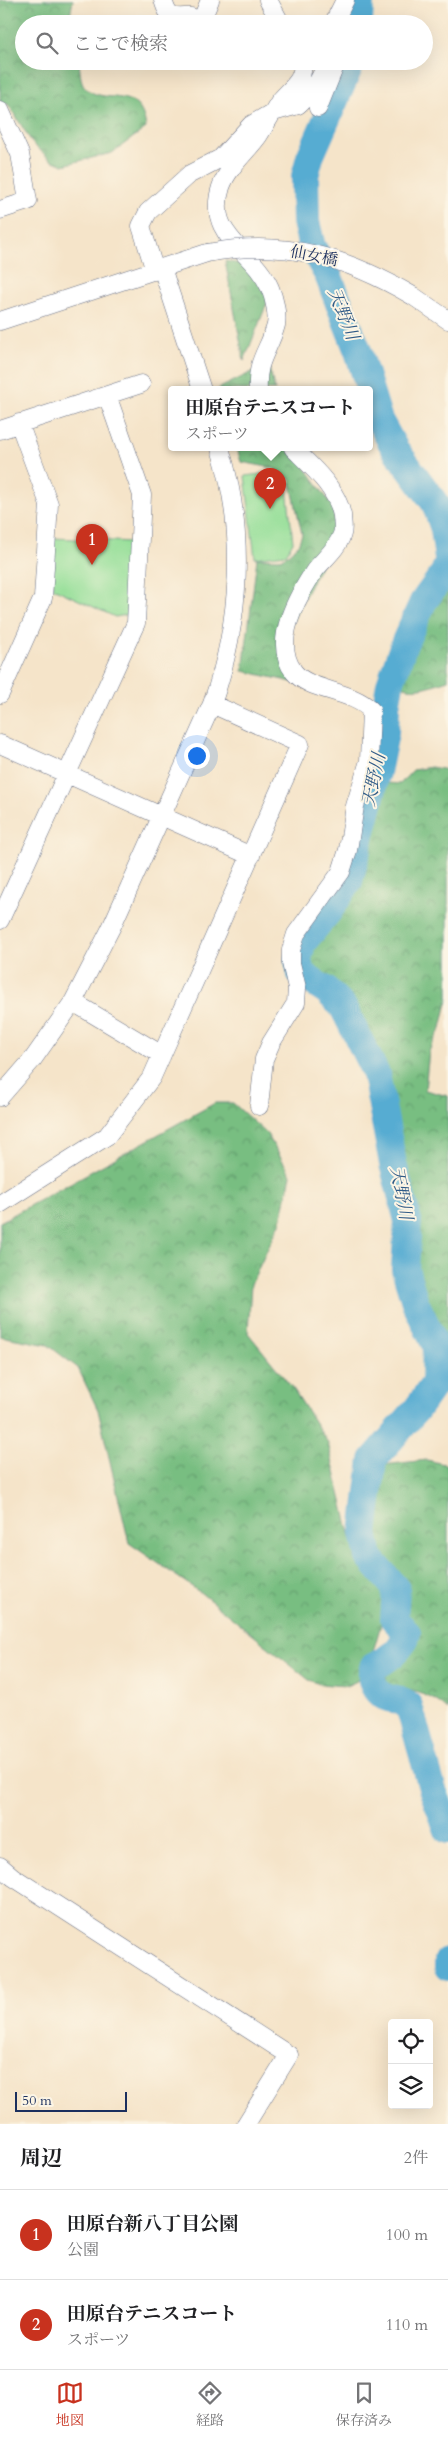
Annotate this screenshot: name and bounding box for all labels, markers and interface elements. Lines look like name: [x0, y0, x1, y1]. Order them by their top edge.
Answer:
search box: [15, 15, 433, 70]
icon: search: [33, 29, 61, 57]
text: ここで検索: [73, 31, 168, 57]
street label: 仙女橋: [288, 241, 340, 271]
water label: 天野川: [321, 284, 365, 346]
popup: [168, 386, 373, 451]
text: 田原台テニスコート: [185, 395, 356, 421]
text: スポーツ: [185, 423, 249, 445]
pin: 2: [254, 468, 286, 509]
pin: 1: [76, 524, 108, 565]
your location: [184, 743, 210, 769]
water label: 天野川: [356, 749, 392, 809]
water label: 天野川: [384, 1164, 419, 1224]
map controls: [388, 2019, 433, 2109]
button: locate: [388, 2019, 433, 2064]
button: layers: [388, 2064, 433, 2109]
scale bar: [15, 2089, 128, 2112]
text: 50 m: [22, 2091, 52, 2110]
text: 周辺: [20, 2144, 62, 2173]
text: 2件: [404, 2147, 428, 2169]
text: 田原台新八丁目公園: [67, 2211, 238, 2237]
text: 1: [32, 2224, 40, 2246]
text: 100 m: [386, 2224, 428, 2246]
text: 公園: [67, 2239, 99, 2261]
text: 田原台テニスコート: [67, 2301, 237, 2327]
text: 2: [32, 2314, 40, 2336]
text: 110 m: [386, 2314, 428, 2336]
text: スポーツ: [67, 2329, 130, 2351]
tab: 地図: [56, 2379, 84, 2430]
tab: 経路: [196, 2379, 224, 2430]
tab: 保存済み: [336, 2379, 392, 2430]

